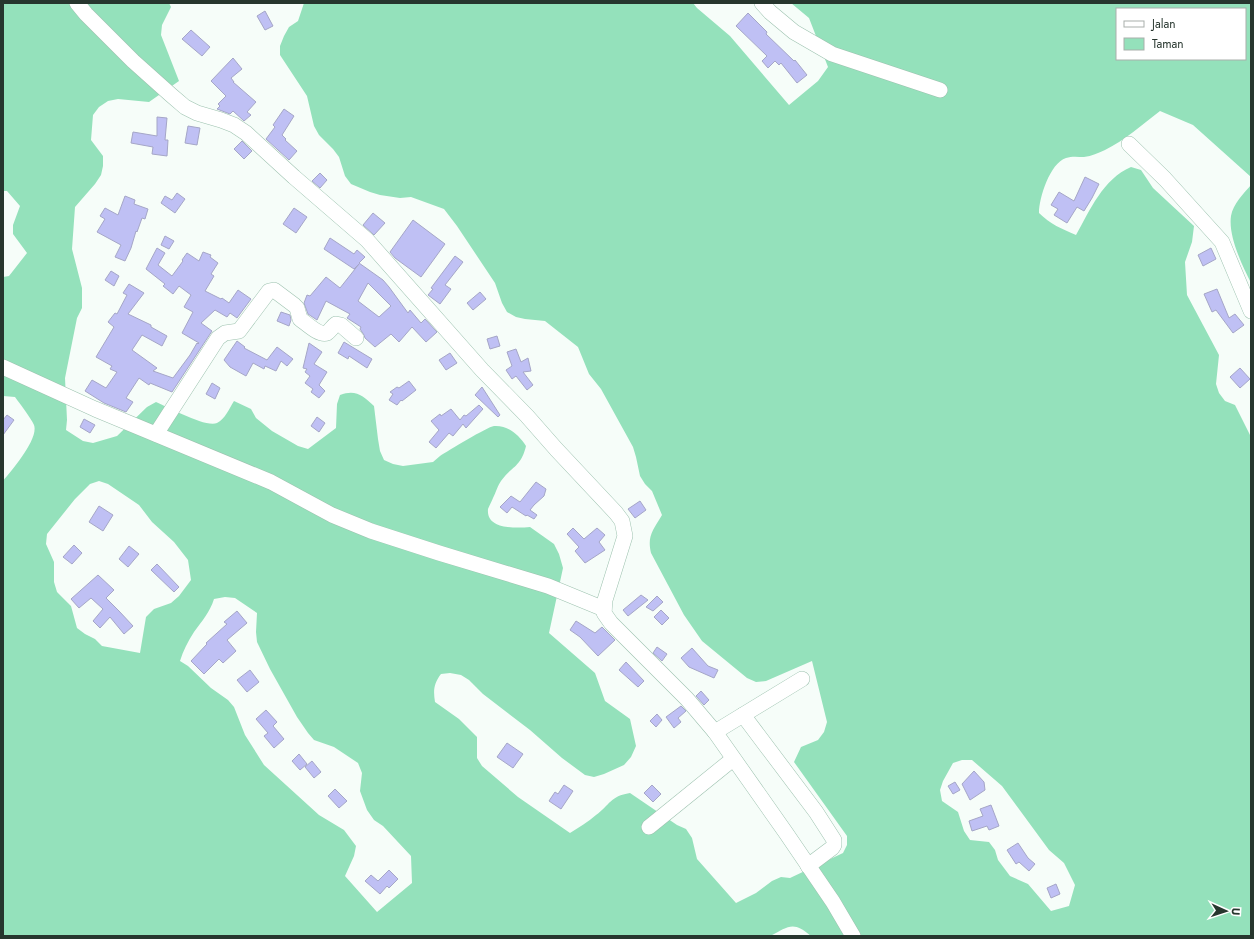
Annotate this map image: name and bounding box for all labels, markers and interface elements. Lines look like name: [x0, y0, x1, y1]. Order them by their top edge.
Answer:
legend: [1116, 8, 1246, 60]
text: Jalan: [1150, 15, 1175, 33]
text: Taman: [1152, 35, 1184, 53]
north arrow: [1206, 891, 1246, 931]
text: U: [1228, 907, 1244, 916]

